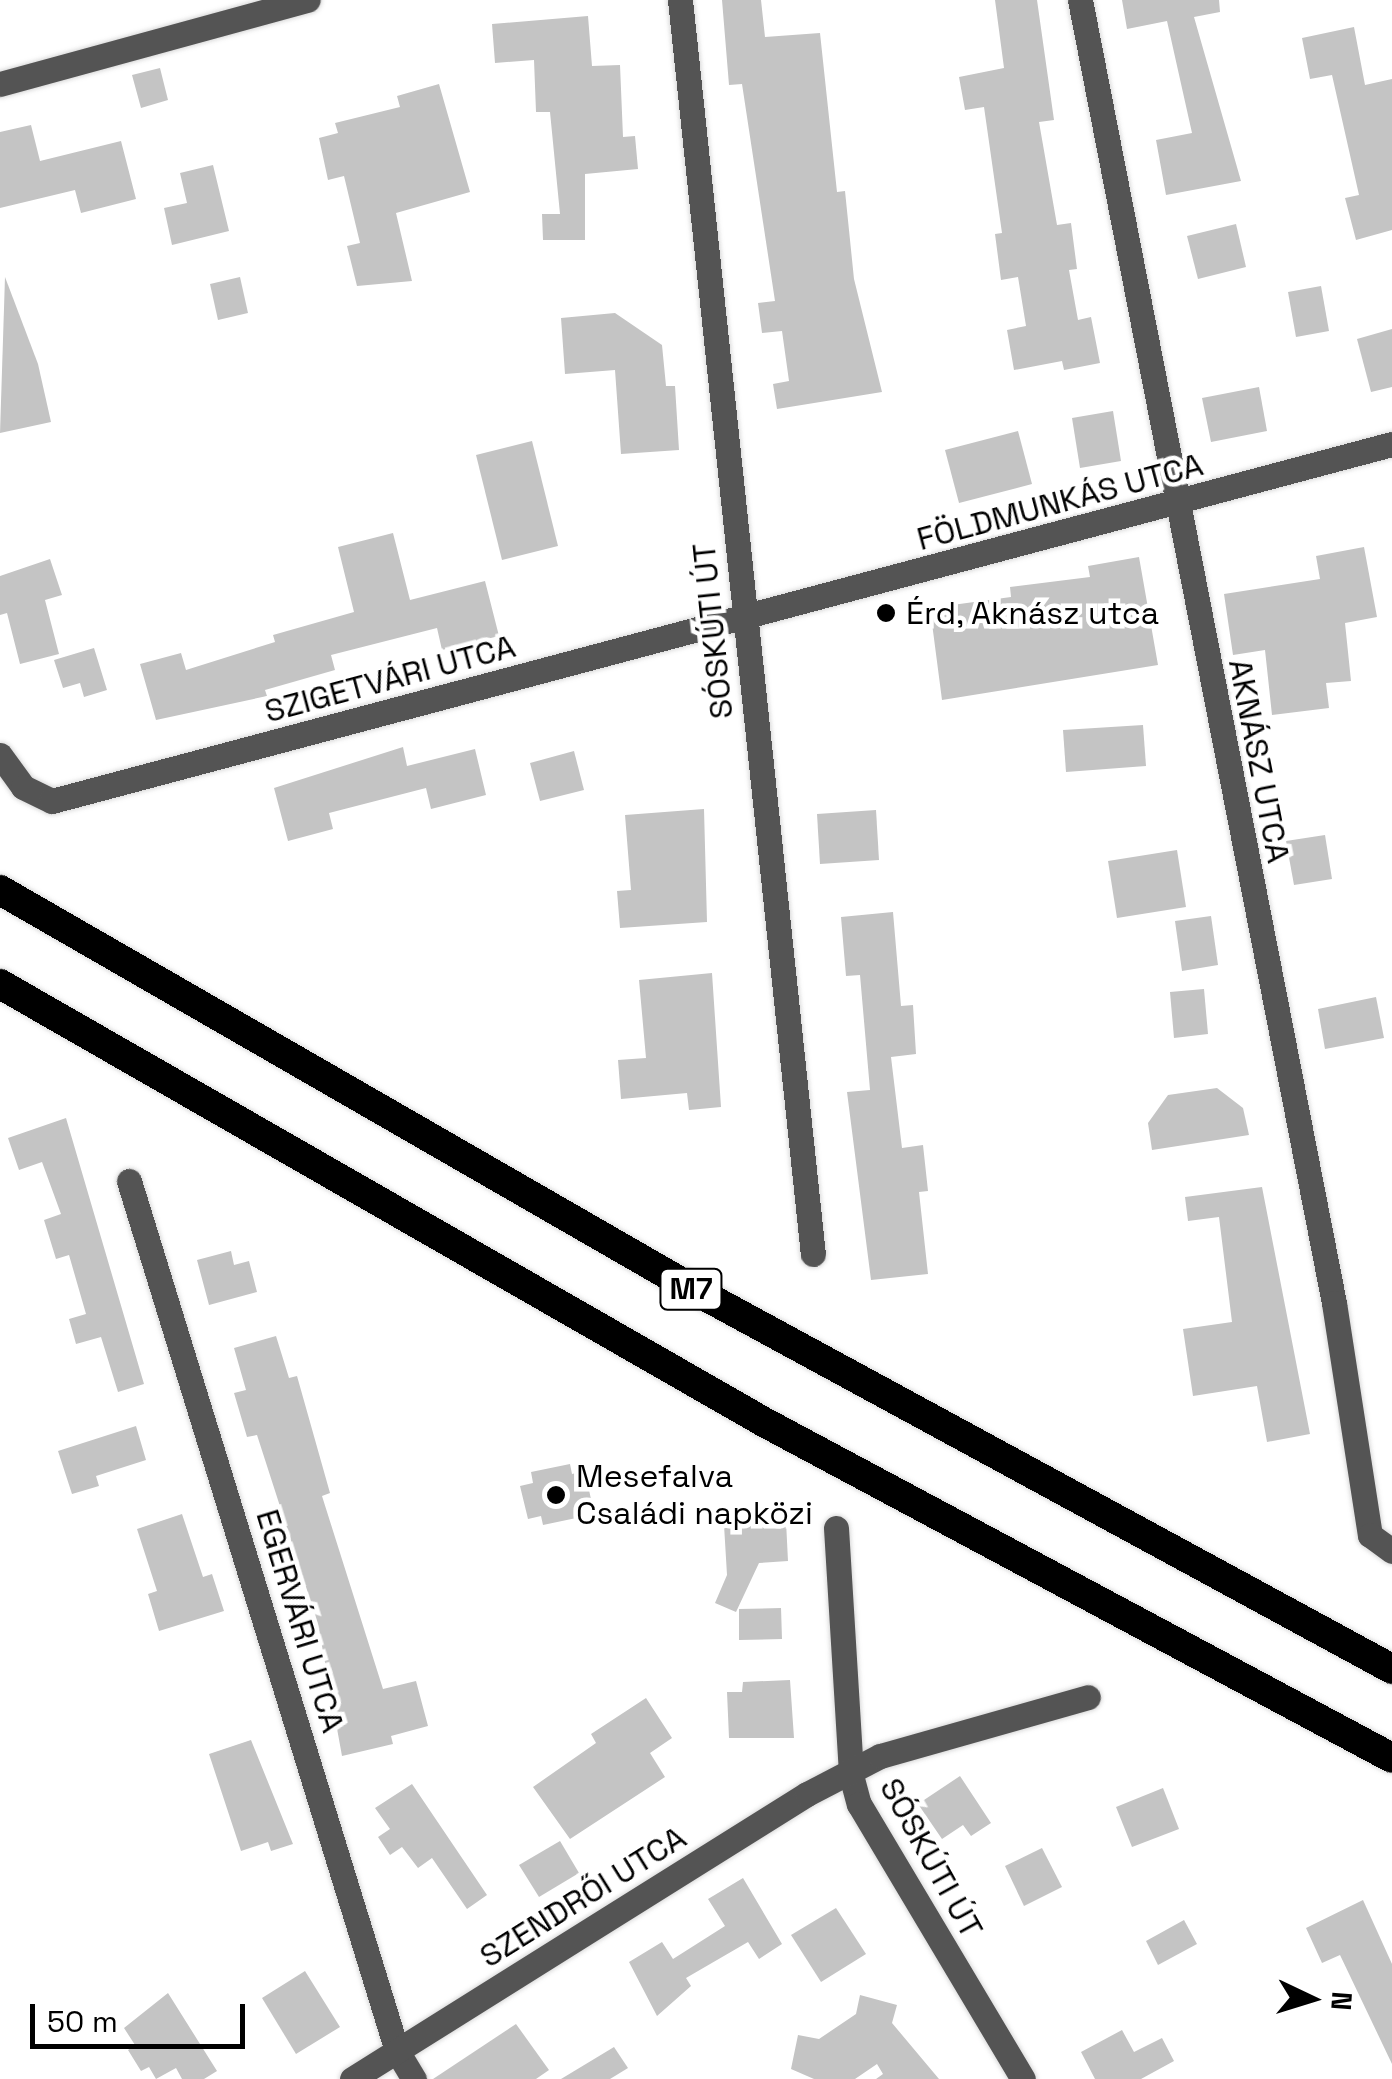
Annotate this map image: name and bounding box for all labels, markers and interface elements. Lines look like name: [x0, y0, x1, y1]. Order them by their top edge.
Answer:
street label: FÖLDMUNKÁS UTCA: [913, 445, 1207, 559]
street label: SÓSKÚTI ÚT: [685, 541, 741, 721]
place label: Érd, Aknász utca: [906, 594, 1161, 632]
marker: Érd, Aknász utca: [875, 602, 897, 624]
street label: SZIGETVÁRI UTCA: [260, 627, 520, 731]
street label: AKNÁSZ UTCA: [1220, 656, 1298, 866]
road number: M7: [658, 1264, 724, 1314]
place label: Mesefalva Családi napközi: [576, 1458, 813, 1533]
marker: Mesefalva Családi napközi: [545, 1484, 567, 1506]
street label: EGERVÁRI UTCA: [248, 1505, 352, 1737]
street label: SÓSKÚTI ÚT: [871, 1772, 991, 1944]
street label: SZENDRŐI UTCA: [473, 1818, 693, 1976]
north arrow: [1262, 1949, 1362, 2049]
scale bar: [35, 1984, 250, 2046]
text: N: [1323, 1990, 1361, 2012]
text: 50 m: [47, 2002, 118, 2041]

